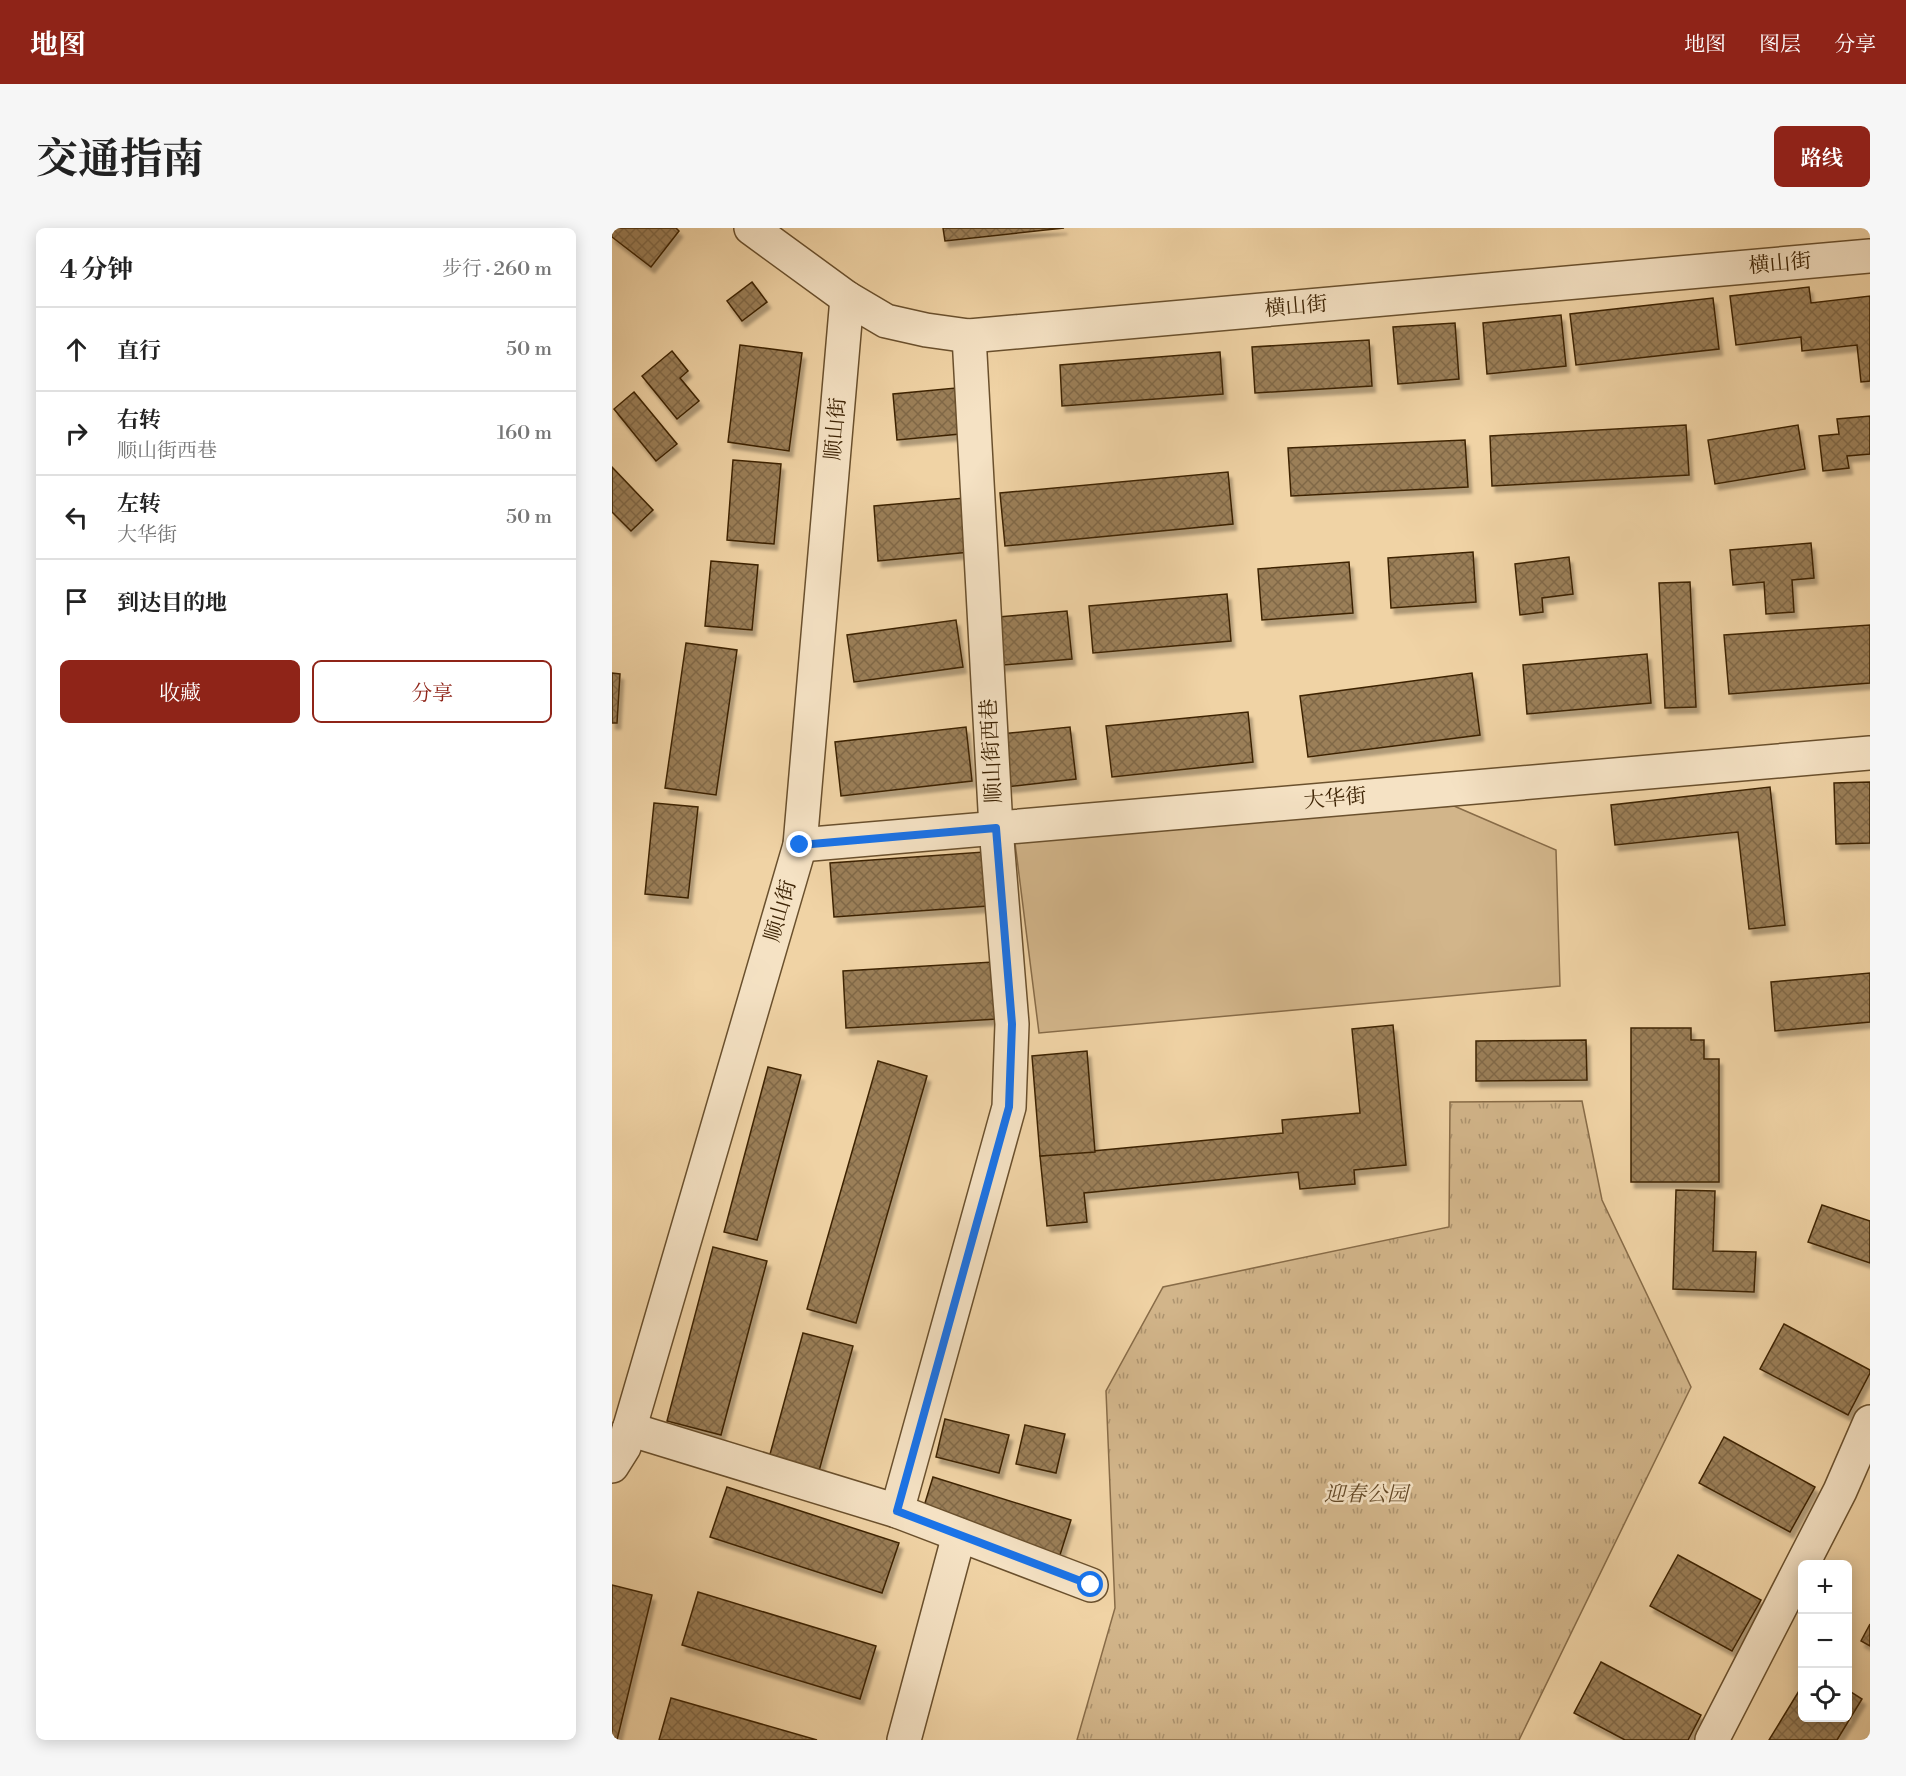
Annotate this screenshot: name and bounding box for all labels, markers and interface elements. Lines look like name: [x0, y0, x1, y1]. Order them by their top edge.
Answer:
text: 地图: [30, 28, 86, 63]
text: 地图: [1684, 32, 1726, 58]
text: 图层: [1759, 32, 1801, 58]
text: 分享: [1834, 32, 1876, 58]
button: 路线: [1774, 126, 1870, 187]
text: 交通指南: [36, 134, 204, 187]
street label: 横山街: [1747, 248, 1813, 280]
text: 4 分钟: [60, 254, 134, 286]
text: 步行 · 260 m: [442, 257, 552, 282]
street label: 横山街: [1263, 291, 1329, 323]
icon: ahead: [60, 333, 93, 366]
text: 50 m: [506, 337, 552, 362]
text: 直行: [117, 338, 161, 365]
street label: 顺山街: [820, 396, 852, 462]
text: 右转: [117, 407, 161, 434]
icon: right: [60, 417, 93, 450]
text: 160 m: [497, 421, 552, 446]
text: 顺山街西巷: [117, 439, 217, 464]
text: 左转: [117, 491, 161, 518]
icon: left: [60, 501, 93, 534]
text: 50 m: [506, 505, 552, 530]
text: 大华街: [117, 523, 177, 548]
icon: arrive: [60, 585, 93, 618]
text: 到达目的地: [117, 590, 227, 617]
button: 收藏: [60, 660, 300, 723]
button: 分享: [312, 660, 552, 723]
street label: 顺山街西巷: [976, 698, 1008, 804]
street label: 大华街: [1302, 783, 1368, 815]
route end: [786, 831, 812, 857]
street label: 顺山街: [760, 877, 802, 945]
park label: 迎春公园: [1324, 1482, 1411, 1508]
map controls: [1798, 1560, 1852, 1722]
button: +: [1798, 1560, 1852, 1614]
route start: [1077, 1571, 1103, 1597]
button: −: [1798, 1614, 1852, 1668]
button: locate: [1798, 1668, 1852, 1722]

